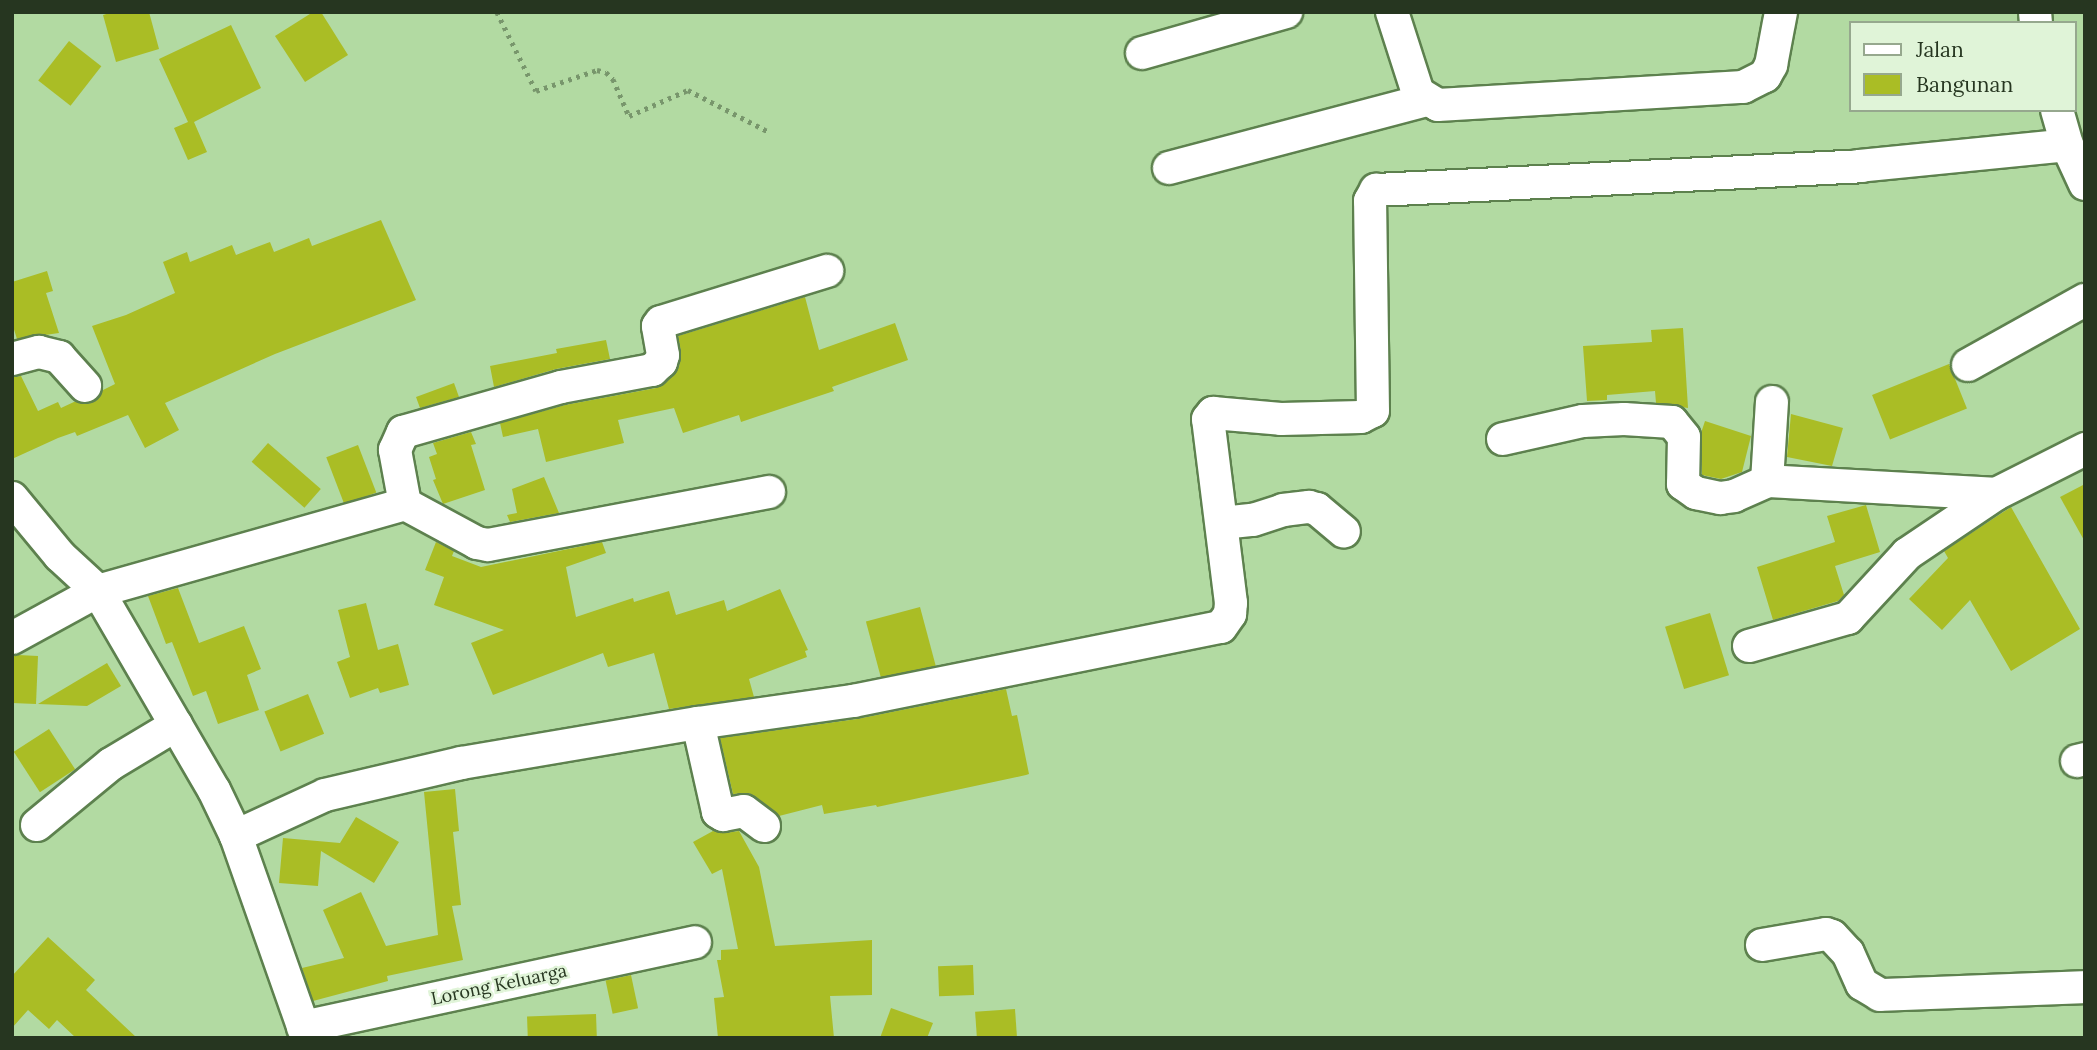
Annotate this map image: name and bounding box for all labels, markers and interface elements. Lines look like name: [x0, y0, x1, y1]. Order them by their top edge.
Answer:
legend: [1848, 21, 2076, 112]
text: Jalan: [1916, 36, 1964, 63]
text: Bangunan: [1916, 71, 2013, 98]
street label: Lorong Keluarga: [429, 960, 569, 1010]

